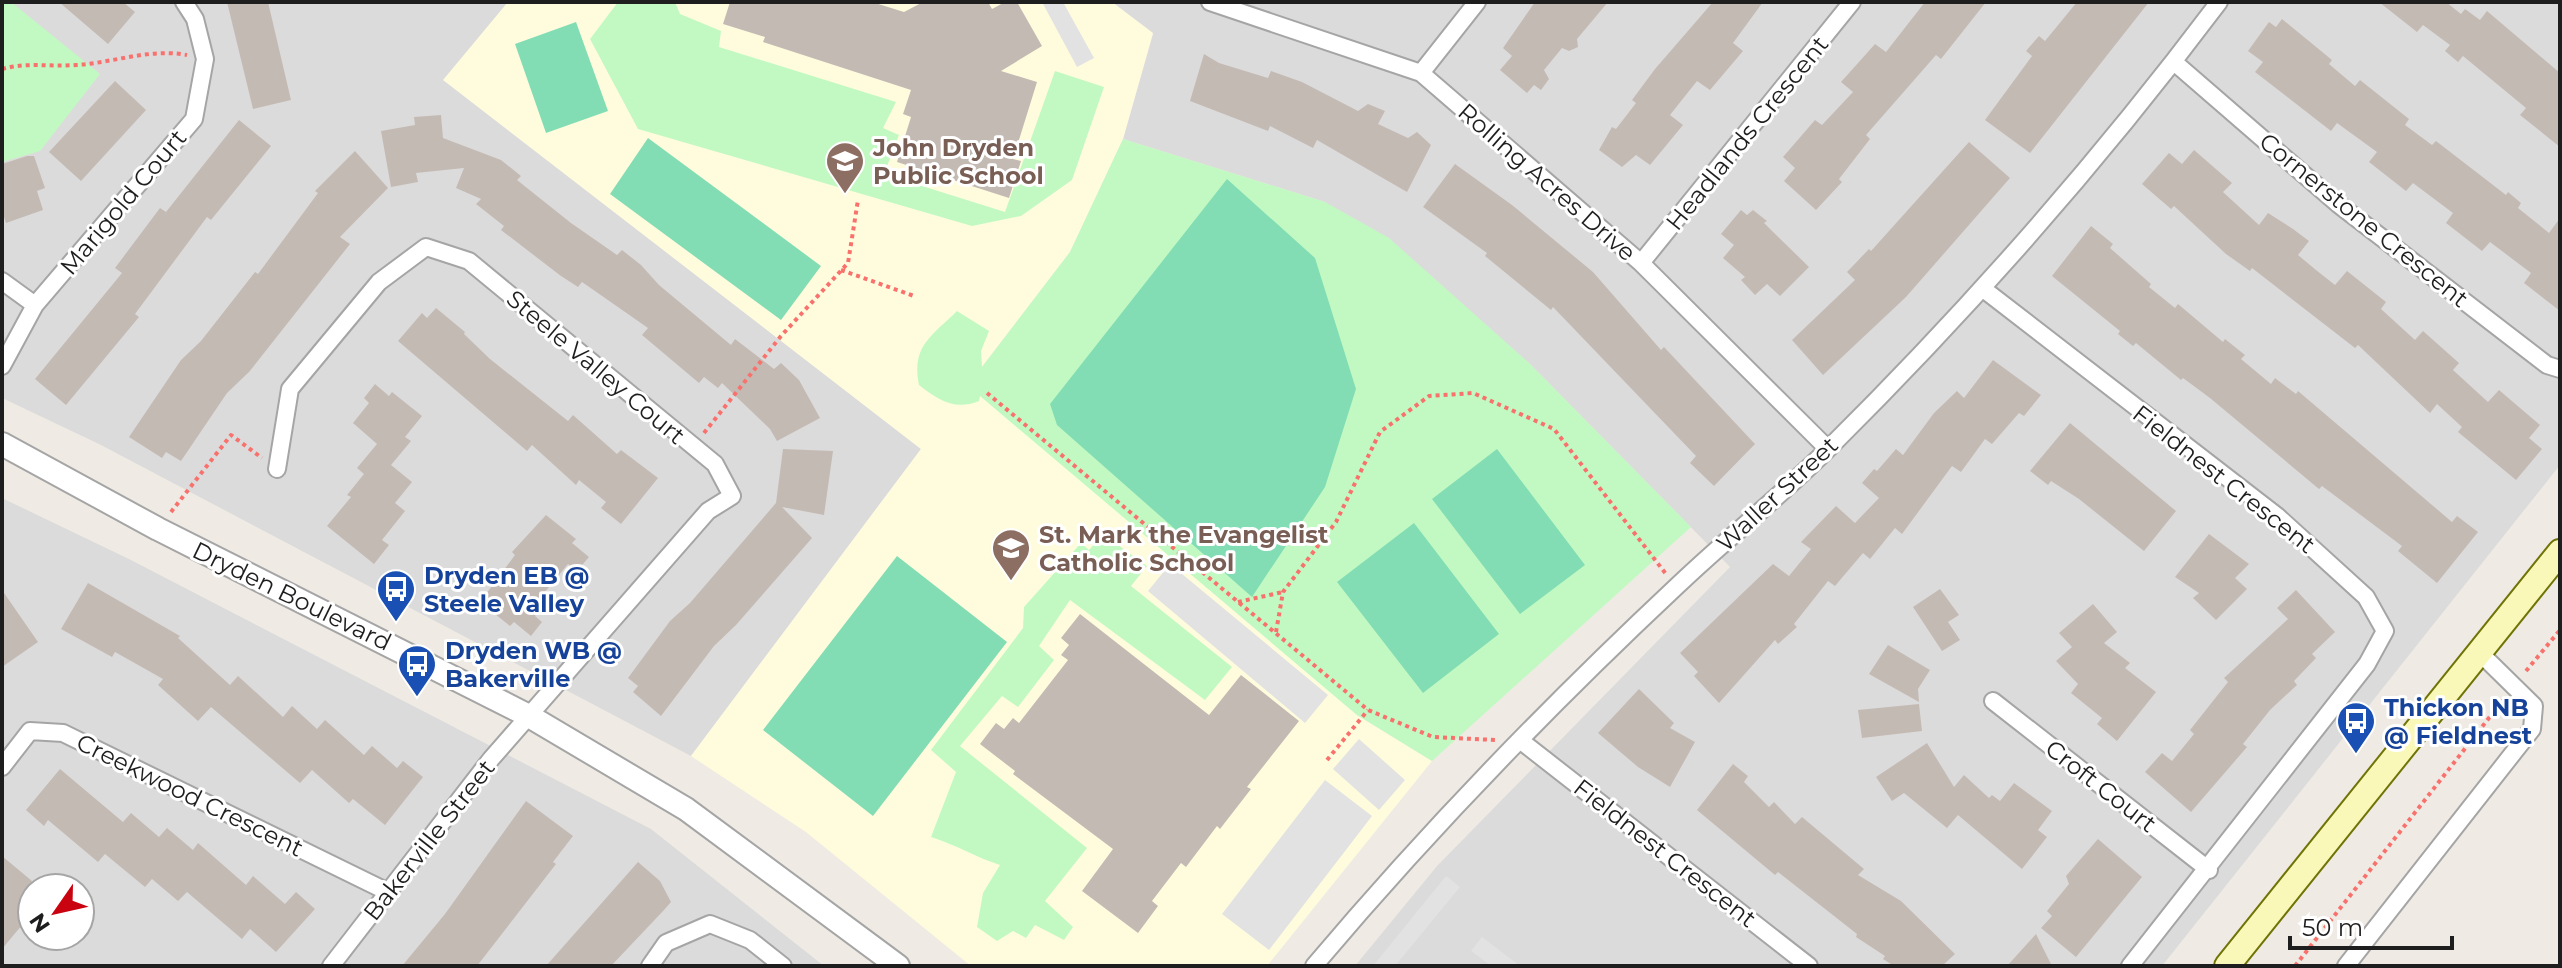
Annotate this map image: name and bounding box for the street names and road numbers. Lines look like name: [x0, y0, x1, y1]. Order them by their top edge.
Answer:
street label: Headlands Crescent: [1660, 30, 1834, 236]
street label: Rolling Acres Drive: [1452, 97, 1642, 267]
street label: Marigold Court: [54, 123, 192, 281]
street label: Cornerstone Crescent: [2254, 127, 2475, 313]
street label: Steele Valley Court: [501, 284, 691, 450]
street label: Fieldnest Crescent: [2127, 399, 2321, 559]
street label: Waller Street: [1710, 430, 1844, 558]
street label: Dryden Boulevard: [188, 535, 396, 657]
street label: Creekwood Crescent: [72, 727, 308, 863]
street label: Croft Court: [2040, 734, 2162, 838]
street label: Bakerville Street: [357, 754, 501, 926]
street label: Fieldnest Crescent: [1568, 773, 1762, 933]

